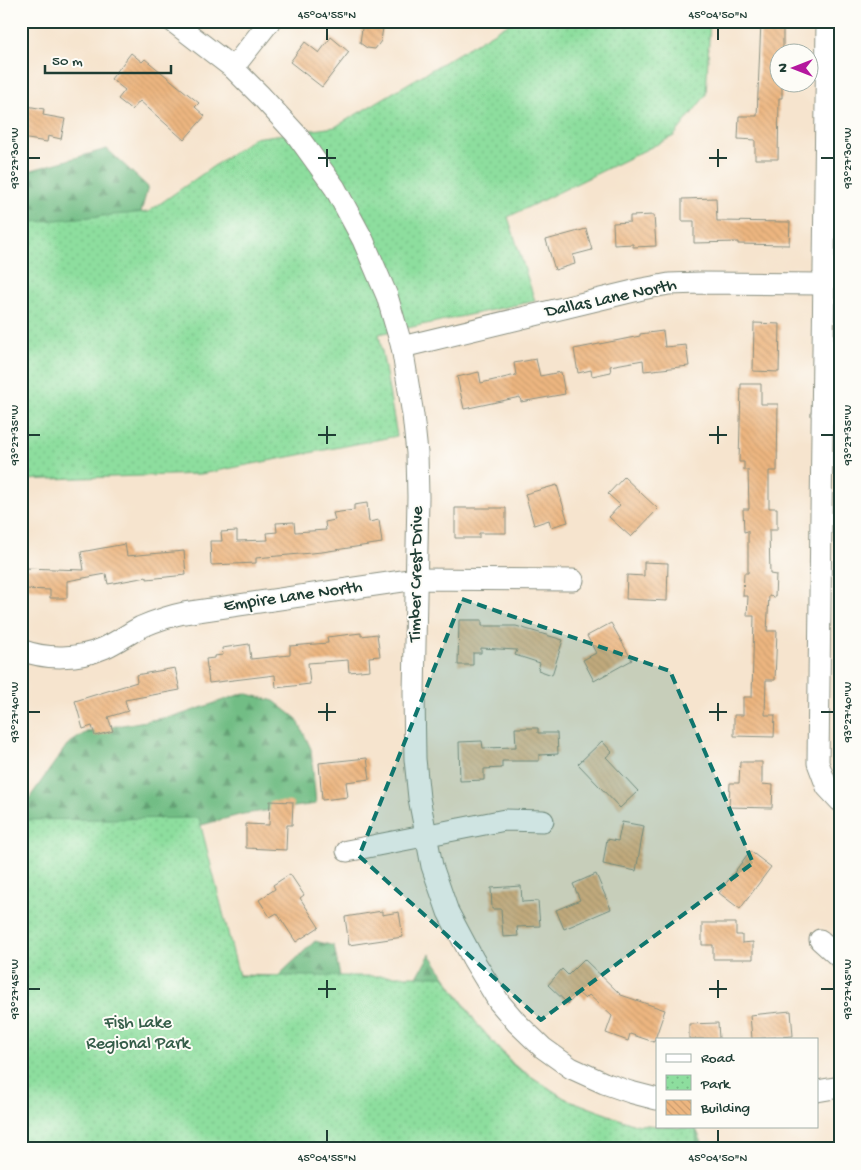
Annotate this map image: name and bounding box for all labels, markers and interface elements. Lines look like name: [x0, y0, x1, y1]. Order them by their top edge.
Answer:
text: 45°04'55"N: [298, 9, 356, 23]
text: 45°04'50"N: [689, 9, 748, 23]
scale bar: [45, 42, 171, 74]
north arrow: [768, 42, 818, 92]
text: 50 m: [52, 53, 83, 71]
text: N: [775, 63, 792, 73]
text: 93°27'30"W: [9, 127, 23, 190]
text: 93°27'30"W: [842, 127, 856, 190]
street label: Dallas Lane North: [542, 275, 679, 323]
text: 93°27'35"W: [9, 405, 23, 466]
text: 93°27'35"W: [842, 405, 856, 466]
street label: Timber Crest Drive: [405, 505, 429, 643]
street label: Empire Lane North: [222, 577, 364, 617]
text: 93°27'40"W: [9, 682, 23, 743]
text: 93°27'40"W: [842, 682, 856, 743]
text: 93°27'45"W: [9, 959, 23, 1020]
text: 93°27'45"W: [842, 959, 856, 1020]
park label: Fish Lake Regional Park: [86, 1013, 192, 1055]
legend: [656, 1038, 818, 1128]
text: Road: [701, 1050, 735, 1068]
text: Park: [700, 1076, 731, 1094]
text: Building: [700, 1100, 750, 1118]
text: 45°04'55"N: [298, 1152, 356, 1166]
text: 45°04'50"N: [689, 1152, 748, 1166]

